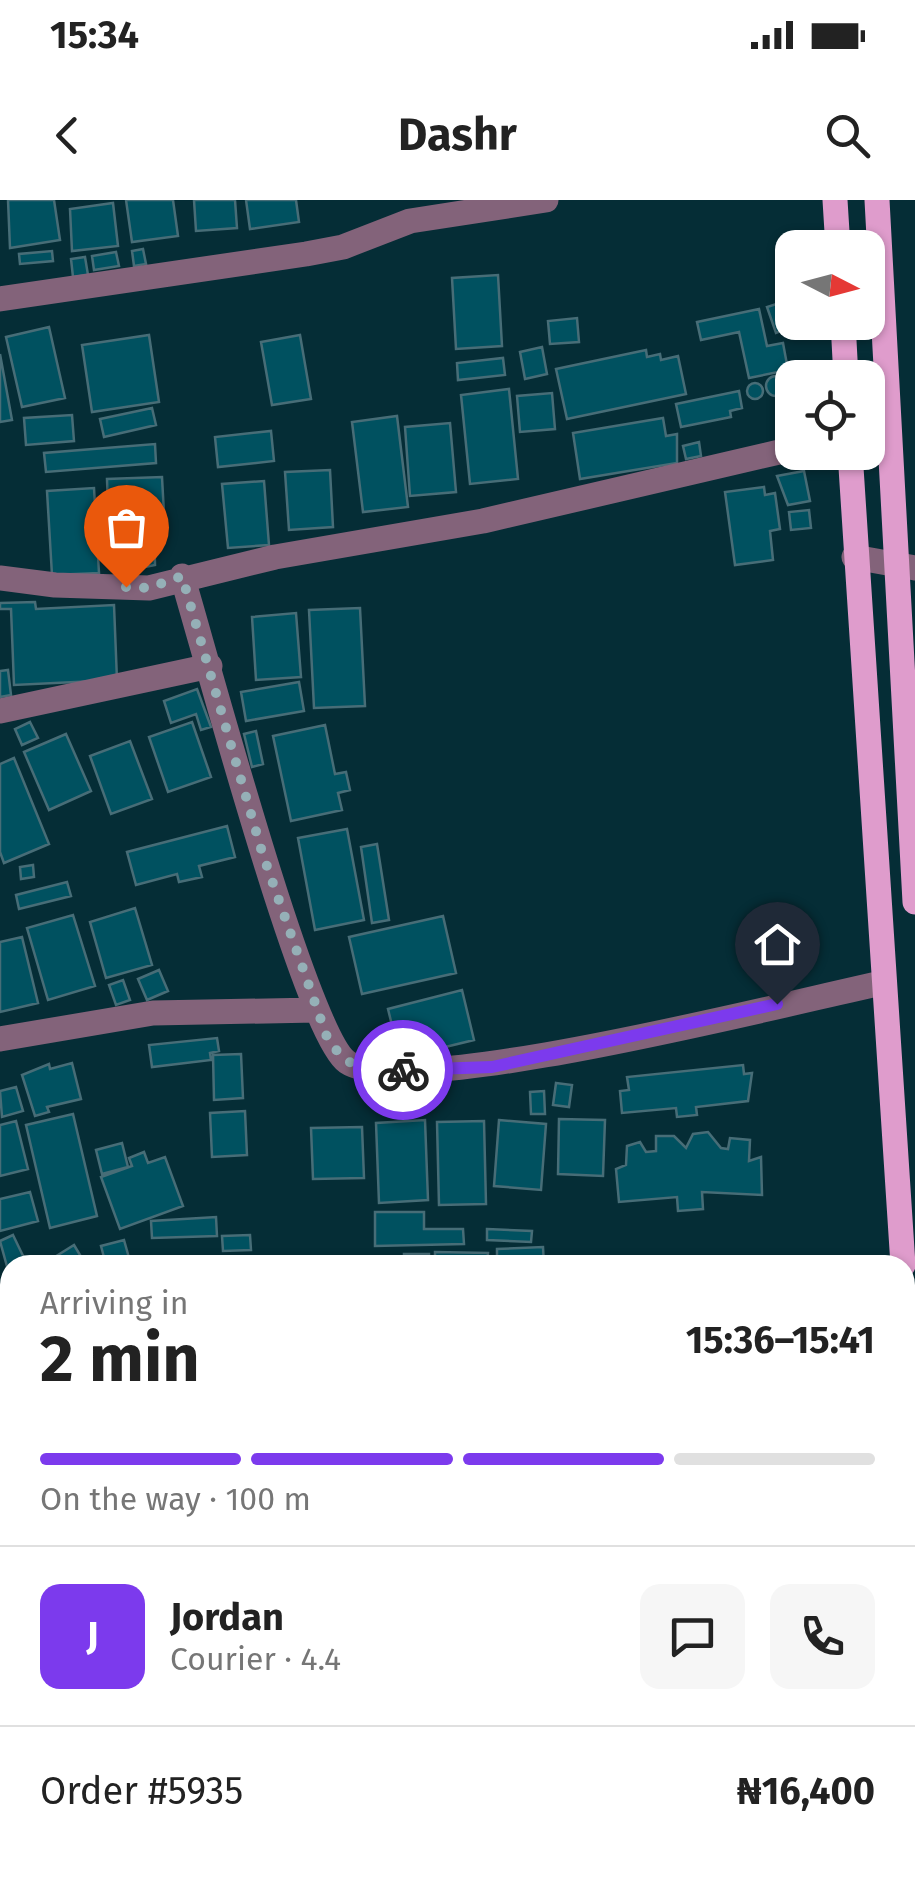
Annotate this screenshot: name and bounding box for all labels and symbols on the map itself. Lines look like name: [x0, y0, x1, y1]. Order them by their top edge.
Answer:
north arrow: [775, 230, 885, 340]
pin: [84, 485, 169, 588]
pin: [735, 902, 820, 1005]
courier: [353, 1020, 453, 1120]

